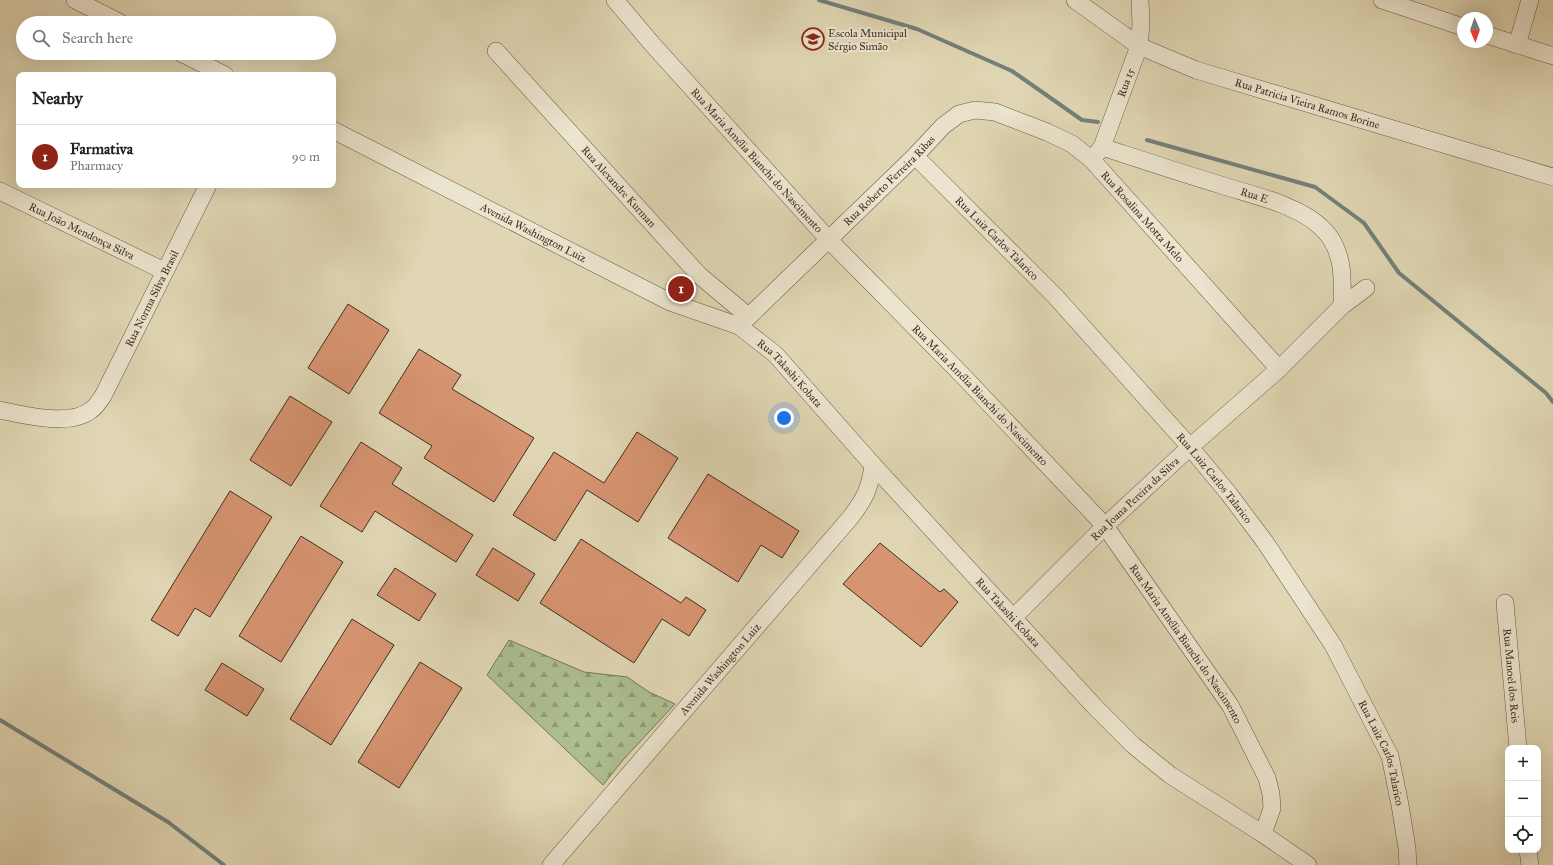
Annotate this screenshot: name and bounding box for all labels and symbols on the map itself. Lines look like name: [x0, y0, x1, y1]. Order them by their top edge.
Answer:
north arrow: [1457, 12, 1493, 48]
school or university icon: Escola Municipal Sérgio Simão: [800, 26, 826, 52]
place label: Escola Municipal Sérgio Simão: [828, 27, 907, 53]
street label: Rua 15: [1115, 66, 1137, 99]
street label: Rua Patricia Vieira Ramos Borine: [1233, 76, 1382, 132]
street label: Rua Maria Amélia Bianchi do Nascimento: [688, 85, 825, 236]
street label: Rua Roberto Ferreira Ribas: [841, 133, 938, 229]
street label: Rua Alexandre Kurman: [578, 144, 659, 230]
street label: Rua Rosalina Motta Melo: [1098, 169, 1186, 265]
street label: Rua E: [1239, 185, 1270, 206]
street label: Rua Luiz Carlos Talarico: [952, 194, 1041, 283]
street label: Rua João Mendonça Silva: [27, 200, 137, 263]
street label: Avenida Washington Luiz: [477, 200, 588, 265]
street label: Rua Norma Silva Brasil: [122, 248, 181, 349]
pin: 1: [668, 274, 694, 304]
street label: Rua Maria Amélia Bianchi do Nascimento: [909, 322, 1051, 469]
street label: Rua Takashi Kobata: [754, 337, 825, 410]
your location: [774, 408, 794, 428]
street label: Rua Luiz Carlos Talarico: [1173, 430, 1255, 526]
street label: Rua Joana Pereira da Silva: [1088, 454, 1182, 544]
street label: Rua Maria Amélia Bianchi do Nascimento: [1127, 562, 1244, 726]
street label: Rua Takashi Kobata: [973, 575, 1043, 650]
street label: Avenida Washington Luiz: [677, 621, 764, 718]
street label: Rua Manoel dos Reis: [1500, 628, 1522, 724]
street label: Rua Luiz Carlos Talarico: [1355, 698, 1406, 807]

